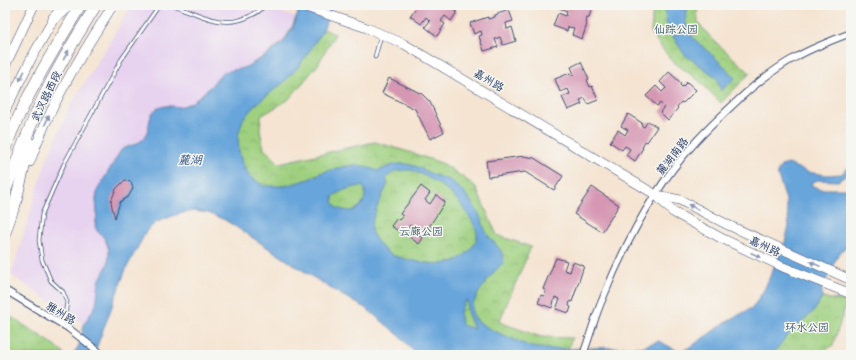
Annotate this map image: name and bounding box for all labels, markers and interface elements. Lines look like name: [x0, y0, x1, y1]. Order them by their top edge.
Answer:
park label: 仙踪公园: [654, 23, 698, 36]
one-way arrow: [63, 49, 70, 60]
street label: 嘉州路: [471, 66, 506, 94]
street label: 武汉路西段: [29, 69, 64, 124]
one-way arrow: [19, 70, 26, 82]
one-way arrow: [44, 114, 50, 126]
street label: 麓湖南路: [654, 135, 691, 178]
water label: 麓湖: [178, 153, 203, 168]
one-way arrow: [687, 204, 699, 210]
park label: 云廊公园: [399, 225, 443, 238]
street label: 嘉州路: [747, 234, 782, 259]
one-way arrow: [751, 252, 762, 258]
one-way arrow: [810, 261, 821, 267]
street label: 雅州路: [43, 299, 78, 328]
park label: 环水公园: [785, 321, 829, 334]

